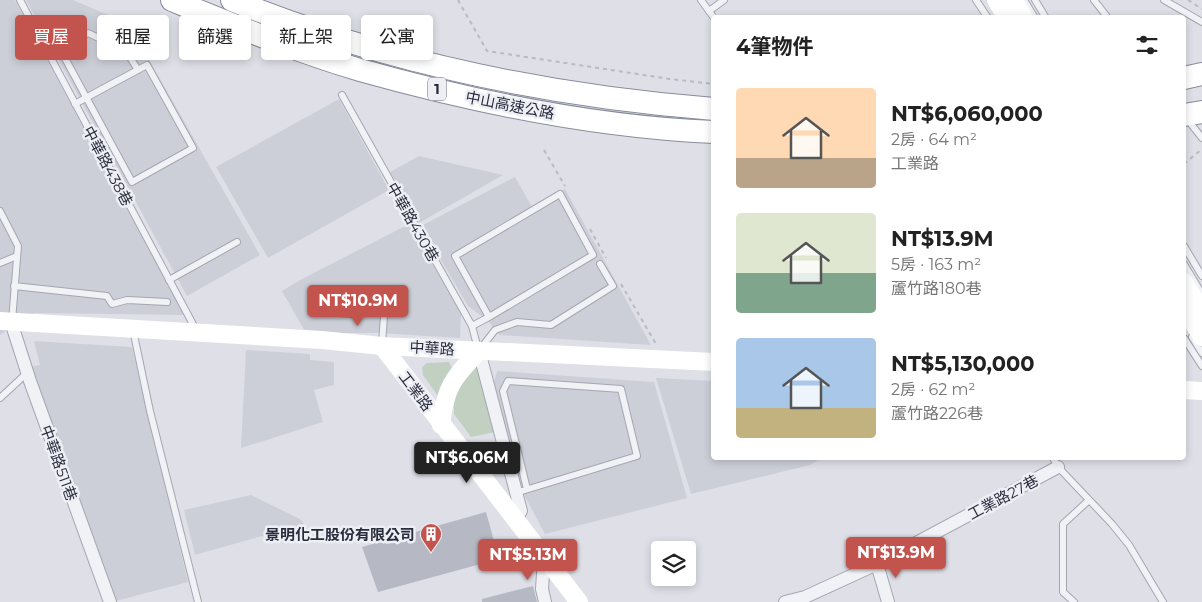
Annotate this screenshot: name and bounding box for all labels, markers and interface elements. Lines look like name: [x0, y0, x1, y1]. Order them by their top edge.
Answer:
chip: 買屋: [15, 15, 87, 60]
chip: 租屋: [97, 15, 169, 60]
chip: 篩選: [179, 15, 251, 60]
chip: 新上架: [261, 15, 351, 60]
chip: 公寓: [361, 15, 433, 60]
icon: filters: [1133, 31, 1161, 59]
text: 4筆物件: [736, 34, 813, 59]
road number: 1: [428, 78, 446, 100]
street label: 中山高速公路: [464, 87, 556, 123]
text: NT$6,060,000: [891, 101, 1043, 126]
icon: home: [776, 108, 836, 168]
street label: 中華路438巷: [79, 123, 137, 209]
text: 2房 · 64 m²: [891, 130, 977, 149]
text: 工業路: [891, 154, 939, 173]
street label: 中華路430巷: [383, 179, 443, 265]
text: NT$13.9M: [891, 226, 994, 251]
icon: home: [776, 233, 836, 293]
text: 5房 · 163 m²: [891, 255, 981, 274]
text: 蘆竹路180巷: [891, 279, 982, 298]
pin: NT$10.9M: [306, 284, 410, 327]
text: NT$10.9M: [318, 291, 398, 310]
street label: 中華路: [409, 337, 455, 359]
text: NT$5,130,000: [891, 351, 1035, 376]
icon: home: [776, 358, 836, 418]
street label: 工業路: [395, 367, 437, 415]
text: 2房 · 62 m²: [891, 380, 975, 399]
text: 蘆竹路226巷: [891, 404, 983, 423]
street label: 中華路511巷: [37, 422, 81, 504]
pin: NT$6.06M: [415, 442, 519, 484]
text: NT$6.06M: [425, 448, 509, 467]
street label: 工業路27巷: [964, 470, 1042, 524]
building icon: 景明化工股份有限公司: [419, 522, 443, 553]
place label: 景明化工股份有限公司: [265, 525, 415, 544]
pin: NT$13.9M: [844, 536, 948, 579]
pin: NT$5.13M: [476, 538, 580, 581]
map controls: [651, 541, 696, 586]
button: layers: [651, 541, 696, 586]
text: NT$13.9M: [857, 543, 935, 562]
text: NT$5.13M: [489, 545, 567, 564]

